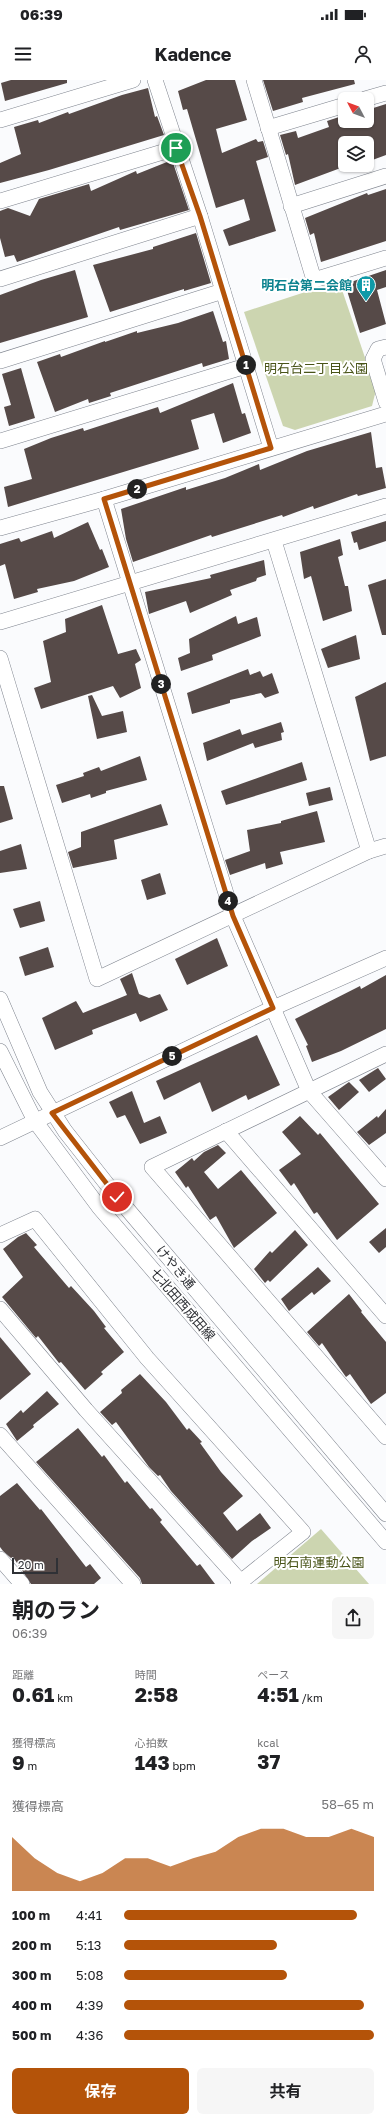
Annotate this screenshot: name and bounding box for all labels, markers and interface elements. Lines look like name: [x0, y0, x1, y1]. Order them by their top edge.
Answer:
text: 06:39: [20, 5, 63, 23]
icon: menu: [12, 43, 34, 65]
text: Kadence: [155, 43, 231, 65]
icon: person: [352, 43, 374, 65]
north arrow: [338, 92, 374, 128]
map controls: [338, 92, 374, 172]
pin: [159, 131, 193, 165]
button: layers: [338, 136, 374, 172]
icon: arrive: [165, 137, 187, 159]
building icon: 明石台第二会館: [355, 274, 377, 302]
place label: 明石台第二会館: [261, 277, 352, 293]
pin: 1: [236, 355, 256, 375]
text: 1: [243, 358, 249, 371]
park label: 明石台二丁目公園: [264, 360, 368, 376]
pin: 2: [127, 479, 147, 499]
text: 2: [134, 482, 140, 495]
pin: 3: [151, 674, 171, 694]
text: 3: [158, 677, 164, 690]
pin: 4: [218, 891, 238, 911]
text: 4: [225, 894, 231, 907]
pin: 5: [162, 1046, 182, 1066]
text: 5: [169, 1049, 175, 1062]
pin: [100, 1180, 134, 1214]
icon: check: [106, 1186, 128, 1208]
street label: けやき通: [153, 1242, 199, 1292]
street label: 七北田西成田線: [147, 1264, 219, 1344]
park label: 明石南運動公園: [273, 1554, 365, 1570]
scale bar: [12, 1556, 58, 1575]
text: 20 m: [18, 1558, 44, 1571]
text: 朝のラン: [12, 1596, 100, 1623]
button: share: [332, 1597, 374, 1639]
text: 06:39: [12, 1625, 47, 1641]
text: 距離: [12, 1668, 34, 1681]
text: 時間: [135, 1668, 157, 1681]
text: ペース: [257, 1668, 290, 1681]
text: 0.61: [12, 1682, 54, 1706]
text: 2:58: [135, 1682, 178, 1706]
text: 4:51: [257, 1682, 299, 1706]
text: km: [54, 1691, 73, 1704]
text: /km: [299, 1691, 323, 1704]
text: 獲得標高: [12, 1736, 56, 1749]
text: 心拍数: [135, 1736, 168, 1749]
text: kcal: [257, 1736, 279, 1749]
text: 37: [257, 1749, 280, 1773]
text: 9: [12, 1750, 25, 1774]
text: 143: [135, 1750, 170, 1774]
text: m: [25, 1759, 37, 1772]
text: bpm: [170, 1759, 196, 1772]
text: 58–65 m: [321, 1796, 374, 1812]
text: 獲得標高: [12, 1798, 64, 1814]
text: 100 m: [12, 1907, 50, 1923]
text: 4:41: [76, 1907, 102, 1923]
text: 200 m: [12, 1937, 51, 1953]
text: 5:13: [76, 1937, 101, 1953]
text: 300 m: [12, 1967, 51, 1983]
text: 5:08: [76, 1967, 103, 1983]
text: 400 m: [12, 1997, 52, 2013]
text: 4:39: [76, 1997, 103, 2013]
text: 500 m: [12, 2027, 51, 2043]
text: 4:36: [76, 2027, 103, 2043]
button: 保存: [12, 2068, 189, 2114]
button: 共有: [197, 2068, 374, 2114]

